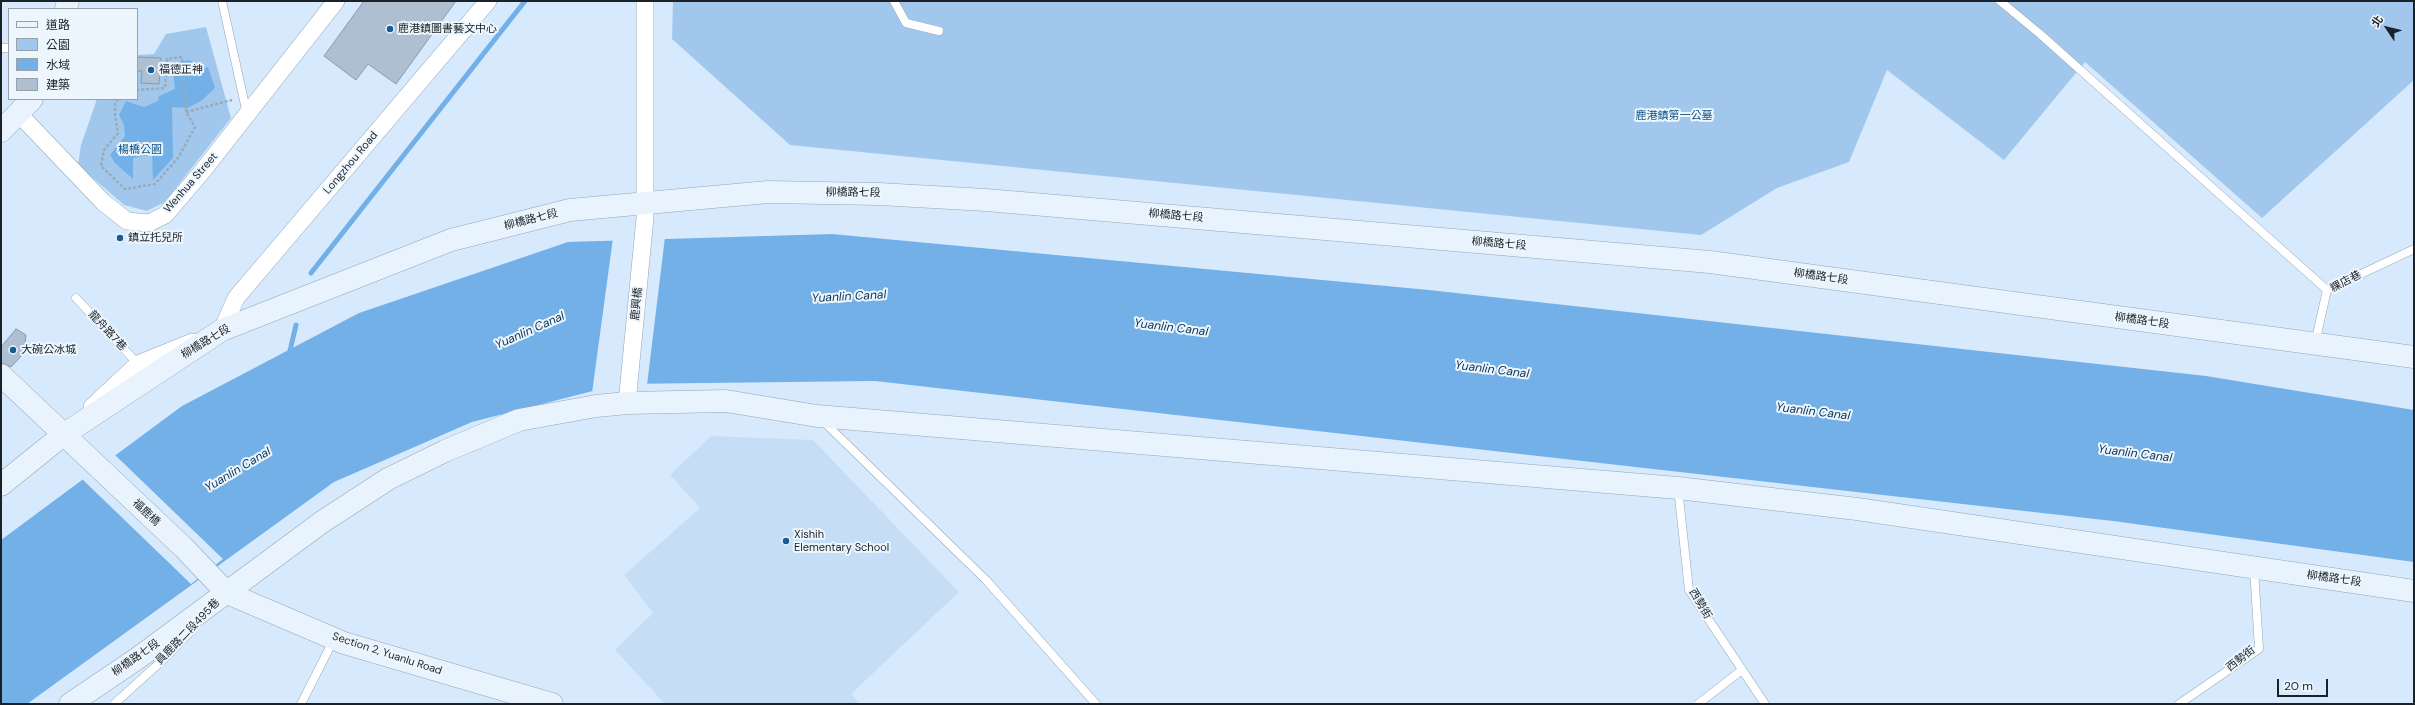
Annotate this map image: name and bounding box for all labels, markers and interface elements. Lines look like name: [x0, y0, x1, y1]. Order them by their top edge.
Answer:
legend: [8, 8, 138, 100]
north arrow: [2367, 8, 2407, 48]
text: 北: [2368, 13, 2386, 30]
text: 道路: [46, 17, 70, 33]
place label: 鹿港鎮圖書藝文中心: [398, 22, 497, 36]
marker: 鹿港鎮圖書藝文中心: [385, 24, 395, 34]
text: 公園: [46, 37, 70, 53]
text: 水域: [46, 57, 70, 73]
place label: 福德正神: [159, 63, 203, 77]
marker: 福德正神: [146, 65, 156, 75]
text: 建築: [46, 77, 70, 93]
park label: 鹿港鎮第一公墓: [1636, 109, 1712, 123]
street label: Longzhou Road: [321, 129, 381, 197]
park label: 楊橋公園: [118, 143, 162, 157]
street label: Wenhua Street: [161, 150, 221, 216]
street label: 柳橋路七段: [825, 186, 881, 200]
street label: 柳橋路七段: [503, 207, 559, 233]
street label: 柳橋路七段: [1148, 207, 1204, 225]
place label: 鎮立托兒所: [128, 231, 183, 245]
marker: 鎮立托兒所: [115, 233, 125, 243]
street label: 柳橋路七段: [1471, 235, 1527, 253]
street label: 柳橋路七段: [1793, 267, 1849, 287]
street label: 粿店巷: [2328, 268, 2364, 296]
street label: 鹿興橋: [629, 287, 645, 321]
water label: Yuanlin Canal: [811, 288, 887, 306]
street label: 龍舟路7巷: [85, 308, 129, 354]
water label: Yuanlin Canal: [493, 309, 567, 353]
street label: 柳橋路七段: [2114, 311, 2170, 331]
water label: Yuanlin Canal: [1133, 316, 1209, 340]
street label: 柳橋路七段: [179, 322, 233, 362]
place label: 大碗公冰城: [21, 343, 76, 357]
marker: 大碗公冰城: [8, 345, 18, 355]
water label: Yuanlin Canal: [1454, 358, 1530, 382]
water label: Yuanlin Canal: [1775, 400, 1851, 424]
water label: Yuanlin Canal: [2097, 442, 2173, 466]
water label: Yuanlin Canal: [202, 445, 274, 495]
street label: 福鹿橋: [129, 497, 163, 529]
place label: Xishih Elementary School: [794, 528, 889, 554]
marker: Xishih Elementary School: [781, 536, 791, 546]
street label: 柳橋路七段: [2306, 569, 2362, 589]
street label: 西勢街: [1686, 586, 1714, 622]
street label: 員鹿路二段495巷: [153, 596, 223, 668]
street label: Section 2, Yuanlu Road: [330, 630, 444, 678]
street label: 柳橋路七段: [110, 637, 162, 679]
street label: 西勢街: [2224, 644, 2258, 674]
scale bar: [2279, 671, 2330, 697]
text: 20 m: [2284, 678, 2313, 694]

